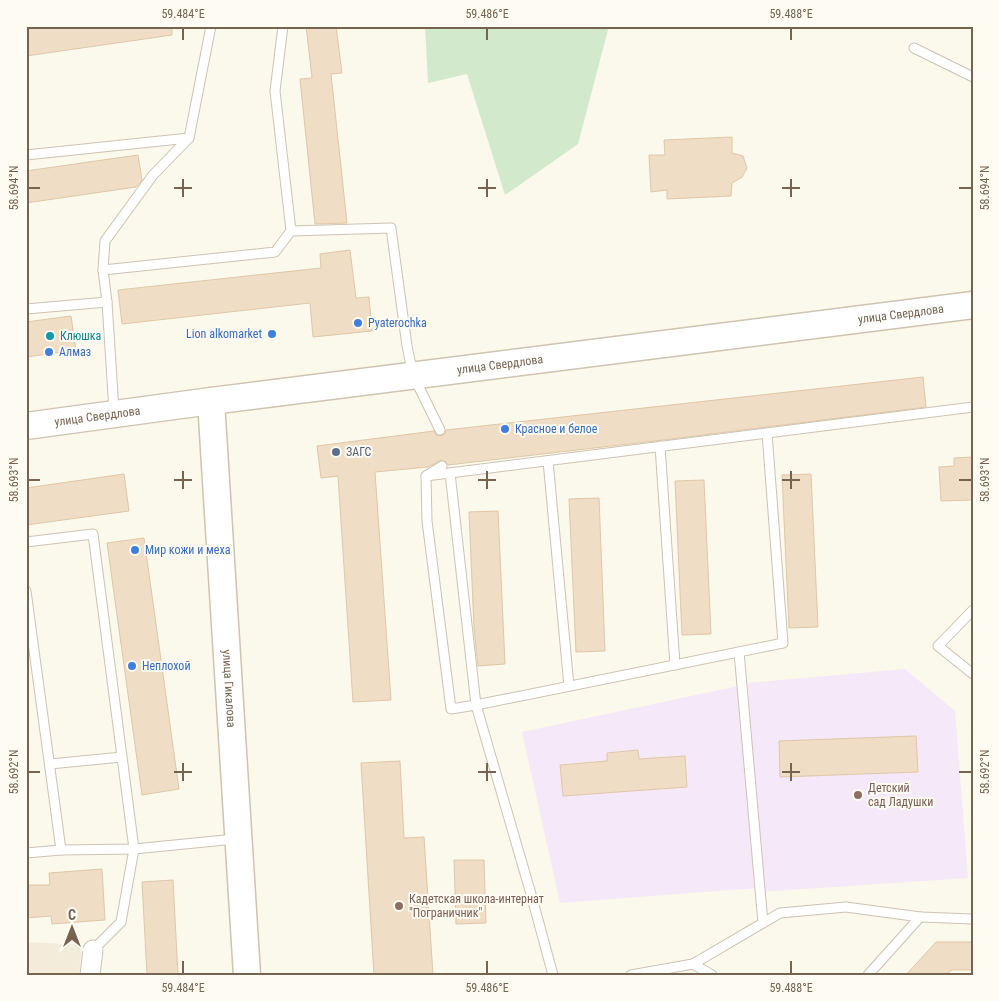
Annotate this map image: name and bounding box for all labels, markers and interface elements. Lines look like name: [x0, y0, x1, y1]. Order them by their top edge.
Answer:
text: 59.484°E: [161, 7, 205, 21]
text: 59.486°E: [465, 7, 509, 21]
text: 59.488°E: [769, 7, 813, 21]
text: 58.694°N: [7, 166, 21, 210]
text: 58.694°N: [978, 166, 992, 210]
street label: улица Свердлова: [857, 302, 945, 326]
place label: Pyaterochka: [368, 316, 427, 330]
marker: Pyaterochka: [352, 317, 364, 329]
place label: Lion alkomarket: [186, 327, 262, 341]
marker: Lion alkomarket: [266, 328, 278, 340]
place label: Клюшка: [60, 329, 102, 343]
marker: Клюшка: [44, 330, 56, 342]
place label: Алмаз: [59, 345, 91, 359]
marker: Алмаз: [43, 346, 55, 358]
street label: улица Свердлова: [456, 352, 544, 377]
street label: улица Свердлова: [54, 404, 141, 429]
place label: Красное и белое: [515, 422, 598, 436]
marker: Красное и белое: [499, 423, 511, 435]
place label: ЗАГС: [346, 445, 372, 459]
marker: ЗАГС: [330, 446, 342, 458]
text: 58.693°N: [7, 458, 21, 502]
text: 58.693°N: [978, 458, 992, 502]
place label: Мир кожи и меха: [145, 543, 231, 557]
marker: Мир кожи и меха: [129, 544, 141, 556]
street label: улица Гикалова: [220, 649, 238, 728]
place label: Неплохой: [142, 659, 191, 673]
marker: Неплохой: [126, 660, 138, 672]
text: 58.692°N: [7, 750, 21, 794]
text: 58.692°N: [978, 750, 992, 794]
place label: Детский сад Ладушки: [868, 781, 933, 809]
marker: Детский сад Ладушки: [852, 789, 864, 801]
place label: Кадетская школа-интернат "Пограничник": [409, 892, 544, 920]
marker: Кадетская школа-интернат "Пограничник": [393, 900, 405, 912]
north arrow: [48, 904, 98, 954]
text: С: [68, 907, 76, 923]
text: 59.484°E: [161, 981, 205, 995]
text: 59.486°E: [465, 981, 509, 995]
text: 59.488°E: [769, 981, 813, 995]

